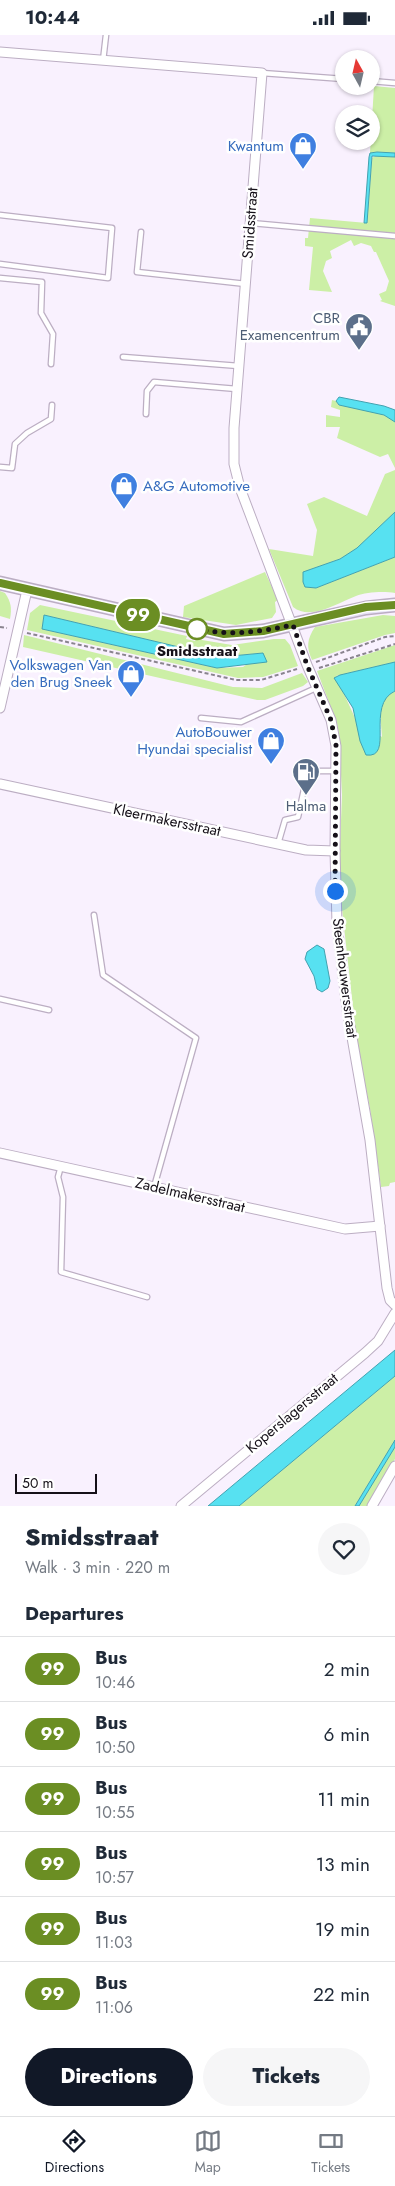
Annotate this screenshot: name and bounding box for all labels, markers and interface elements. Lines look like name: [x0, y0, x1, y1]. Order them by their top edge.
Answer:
text: 10:44: [25, 4, 80, 31]
north arrow: [335, 50, 380, 95]
map controls: [335, 50, 380, 150]
button: layers: [335, 105, 380, 150]
shop icon: Kwantum: [288, 131, 318, 170]
place label: Kwantum: [228, 135, 284, 157]
street label: Smidsstraat: [237, 186, 263, 259]
place label: CBR Examencentrum: [240, 307, 341, 346]
public building icon: CBR Examencentrum: [344, 312, 374, 351]
shop icon: A&G Automotive: [109, 471, 139, 510]
place label: A&G Automotive: [143, 475, 250, 497]
line badge: 99: [116, 599, 160, 631]
text: 99: [126, 602, 150, 628]
marker: Smidsstraat: [186, 618, 208, 640]
place label: Smidsstraat: [157, 640, 238, 662]
place label: Volkswagen Van den Brug Sneek: [10, 654, 112, 693]
shop icon: Volkswagen Van den Brug Sneek: [116, 659, 146, 698]
place label: AutoBouwer Hyundai specialist: [137, 721, 253, 760]
shop icon: AutoBouwer Hyundai specialist: [256, 726, 286, 765]
fuel station icon: Halma: [291, 757, 321, 796]
place label: Halma: [286, 795, 326, 817]
street label: Kleermakersstraat: [111, 798, 223, 842]
your location: [323, 879, 348, 904]
street label: Steenhouwersstraat: [327, 917, 363, 1040]
street label: Zadelmakersstraat: [133, 1172, 247, 1218]
street label: Koperslagersstraat: [241, 1367, 343, 1458]
scale bar: [15, 1471, 98, 1494]
text: 50 m: [22, 1473, 53, 1493]
text: Smidsstraat: [25, 1519, 159, 1554]
button: heart: [318, 1523, 370, 1575]
text: Walk · 3 min · 220 m: [25, 1556, 170, 1579]
text: Departures: [25, 1600, 124, 1627]
text: Bus: [95, 1644, 127, 1671]
text: 99: [40, 1656, 65, 1682]
text: 2 min: [324, 1656, 370, 1683]
text: 10:46: [95, 1671, 135, 1694]
text: Bus: [95, 1709, 127, 1736]
text: 99: [40, 1721, 65, 1747]
text: 6 min: [324, 1721, 370, 1748]
text: 10:50: [95, 1736, 135, 1759]
text: Bus: [95, 1774, 127, 1801]
text: 99: [40, 1786, 65, 1812]
text: 11 min: [317, 1786, 370, 1813]
text: 10:55: [95, 1801, 135, 1824]
text: Bus: [95, 1839, 127, 1866]
text: 99: [40, 1851, 65, 1877]
text: 13 min: [316, 1851, 370, 1878]
text: 10:57: [95, 1866, 134, 1889]
text: Bus: [95, 1904, 127, 1931]
text: 99: [40, 1916, 65, 1942]
text: 19 min: [315, 1916, 370, 1943]
text: 11:03: [95, 1931, 133, 1954]
text: Bus: [95, 1969, 127, 1996]
text: 99: [40, 1981, 65, 2007]
text: 22 min: [313, 1981, 370, 2008]
text: 11:06: [95, 1996, 133, 2019]
button: Directions: [25, 2048, 193, 2106]
button: Tickets: [203, 2048, 370, 2106]
tab: Directions: [45, 2127, 104, 2177]
tab: Map: [194, 2127, 222, 2177]
tab: Tickets: [311, 2127, 350, 2177]

